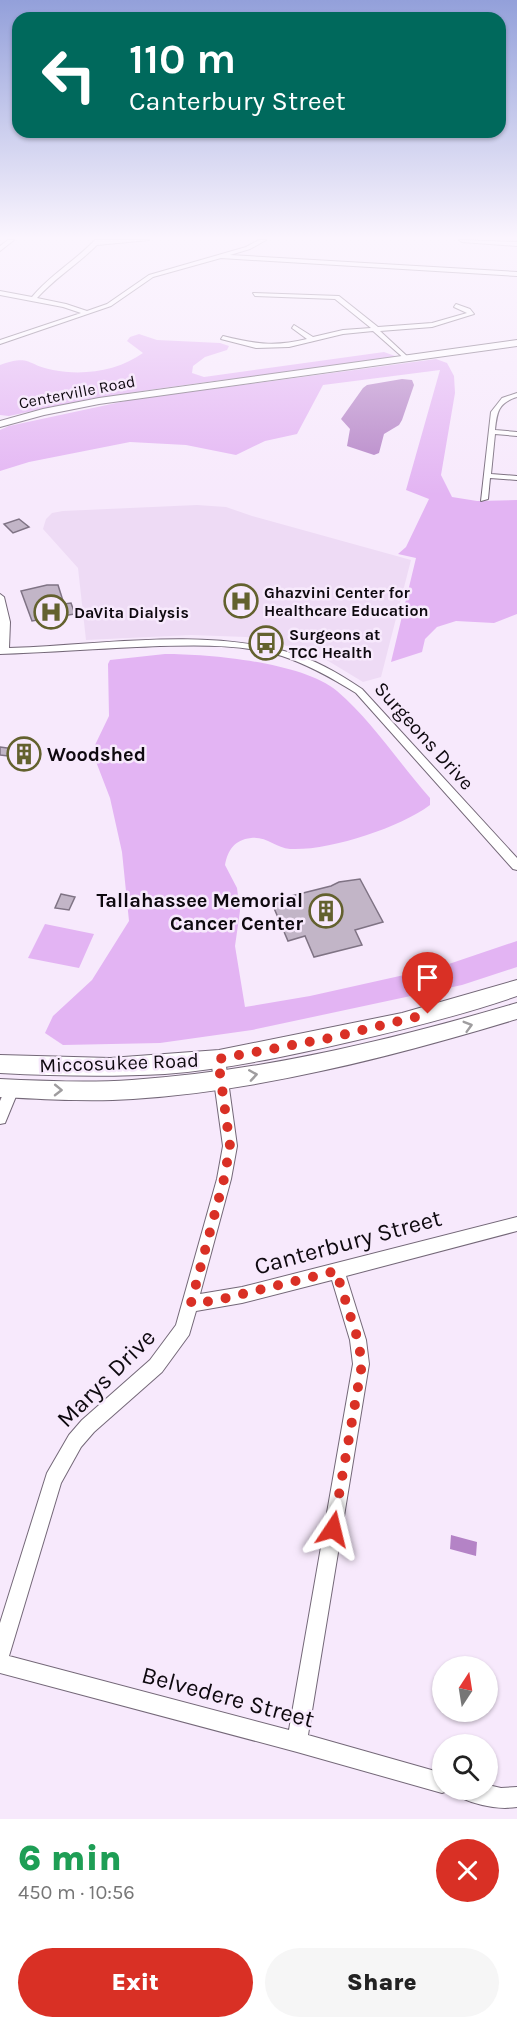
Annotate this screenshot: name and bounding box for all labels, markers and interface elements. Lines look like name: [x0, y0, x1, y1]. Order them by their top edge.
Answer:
text: 110 m: [129, 34, 236, 84]
icon: left: [30, 36, 108, 114]
text: Canterbury Street: [129, 85, 346, 117]
street label: Centerville Road: [17, 371, 137, 413]
hospital icon: Ghazvini Center for Healthcare Education: [223, 583, 259, 619]
place label: Ghazvini Center for Healthcare Education: [264, 583, 429, 620]
hospital icon: DaVita Dialysis: [33, 594, 69, 630]
place label: DaVita Dialysis: [74, 603, 189, 622]
bus stop icon: Surgeons at TCC Health: [248, 625, 284, 661]
place label: Surgeons at TCC Health: [289, 625, 380, 662]
street label: Surgeons Drive: [369, 677, 479, 795]
building icon: Woodshed: [6, 736, 42, 772]
place label: Woodshed: [47, 743, 146, 766]
place label: Tallahassee Memorial Cancer Center: [97, 889, 303, 935]
building icon: Tallahassee Memorial Cancer Center: [308, 893, 344, 929]
pin: [402, 952, 453, 1014]
icon: arrive: [411, 961, 444, 994]
one-way arrow: [462, 1021, 473, 1033]
street label: Miccosukee Road: [39, 1049, 199, 1077]
one-way arrow: [248, 1070, 257, 1082]
one-way arrow: [54, 1083, 63, 1096]
street label: Canterbury Street: [251, 1204, 445, 1280]
street label: Marys Drive: [51, 1323, 161, 1433]
position arrow: [301, 1497, 365, 1561]
north arrow: [432, 1656, 498, 1722]
map controls: [432, 1656, 498, 1800]
street label: Belvedere Street: [139, 1661, 317, 1733]
button: search: [432, 1734, 498, 1800]
text: 6 min: [18, 1837, 122, 1879]
button: close: [436, 1839, 499, 1902]
text: 450 m · 10:56: [18, 1881, 135, 1904]
button: Exit: [18, 1948, 253, 2017]
button: Share: [265, 1948, 499, 2017]

